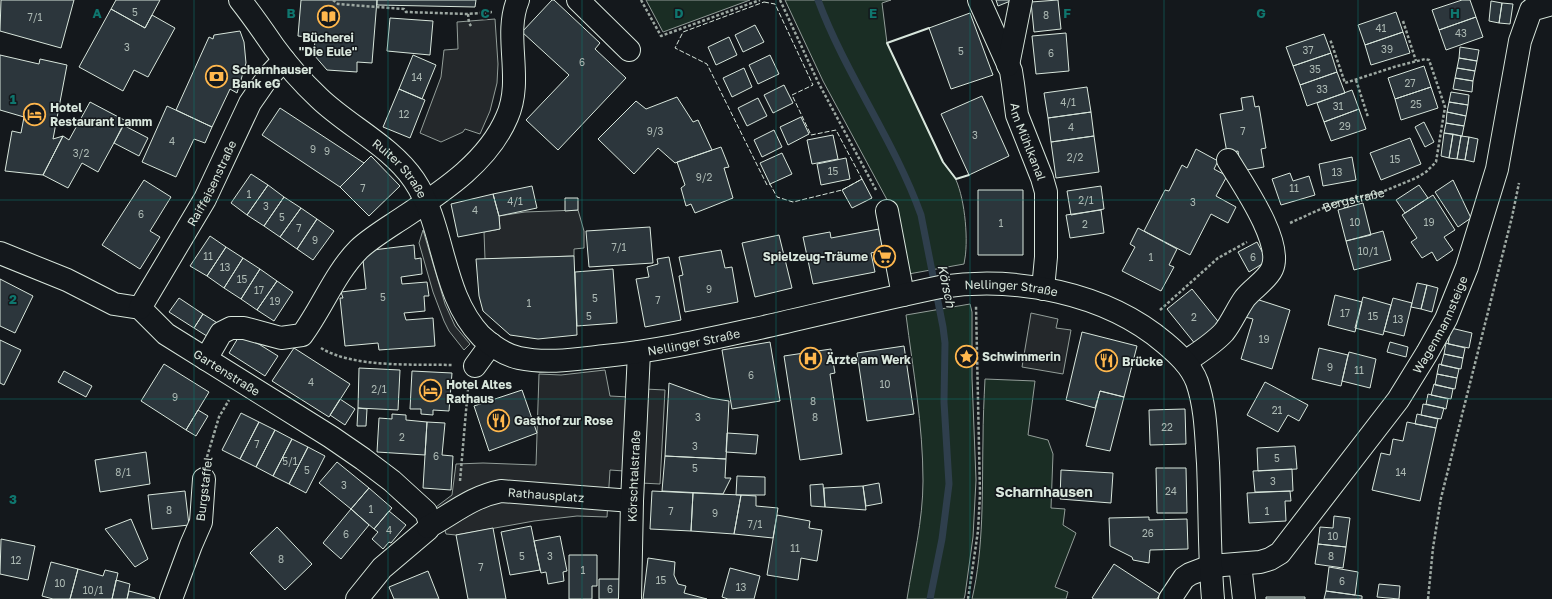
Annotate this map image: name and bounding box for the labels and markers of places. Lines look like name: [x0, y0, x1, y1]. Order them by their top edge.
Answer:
library icon: Bücherei "Die Eule": [315, 3, 341, 29]
place label: Bücherei "Die Eule": [299, 30, 357, 59]
place label: Scharnhauser Bank eG: [232, 62, 313, 91]
bank icon: Scharnhauser Bank eG: [204, 63, 230, 89]
place label: Hotel Restaurant Lamm: [50, 100, 152, 129]
hotel icon: Hotel Restaurant Lamm: [22, 101, 48, 127]
supermarket icon: Spielzeug-Träume: [871, 243, 897, 269]
place label: Spielzeug-Träume: [763, 249, 868, 264]
place icon: Schwimmerin: [953, 343, 979, 369]
hospital icon: Ärzte am Werk: [798, 346, 824, 372]
restaurant icon: Brücke: [1093, 348, 1119, 374]
place label: Schwimmerin: [982, 349, 1061, 364]
place label: Ärzte am Werk: [826, 352, 911, 367]
place label: Brücke: [1122, 354, 1163, 369]
place label: Hotel Altes Rathaus: [446, 377, 512, 406]
hotel icon: Hotel Altes Rathaus: [418, 378, 444, 404]
restaurant icon: Gasthof zur Rose: [485, 407, 511, 433]
place label: Gasthof zur Rose: [514, 413, 613, 428]

